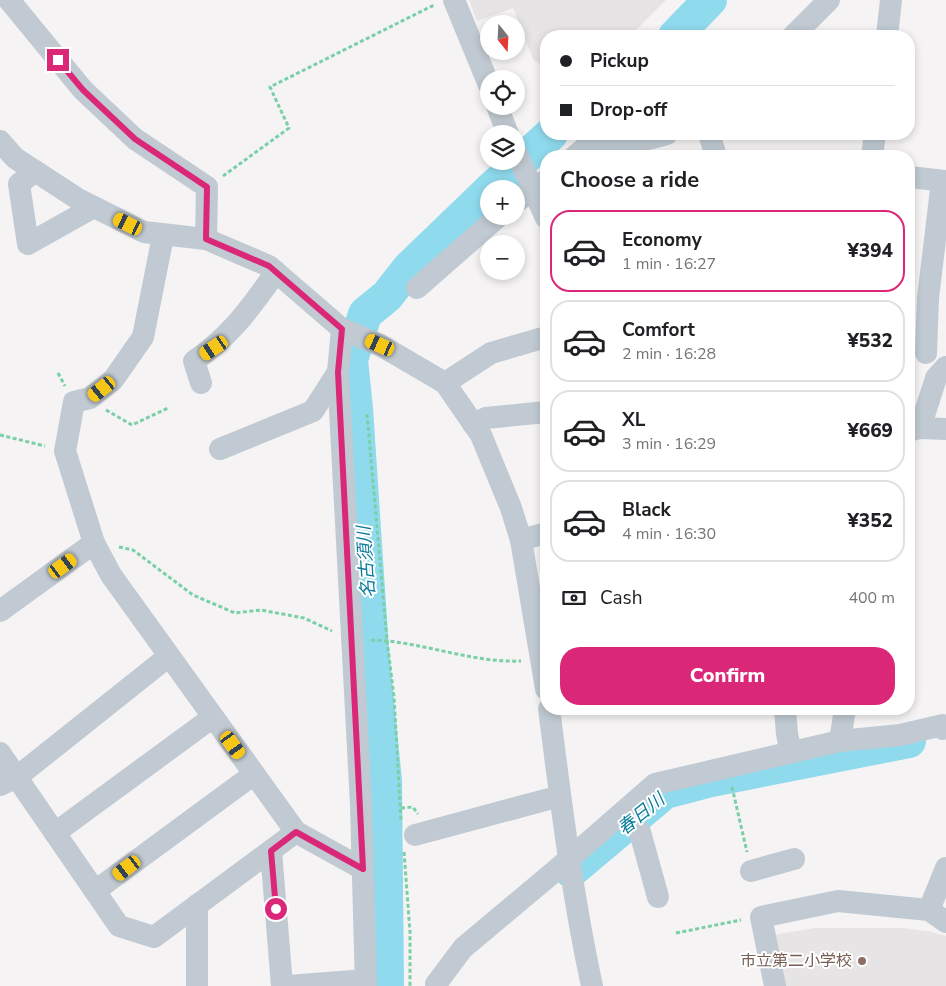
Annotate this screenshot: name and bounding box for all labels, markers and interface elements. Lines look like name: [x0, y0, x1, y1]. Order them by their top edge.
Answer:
north arrow: [480, 15, 525, 60]
map controls: [480, 15, 525, 280]
text: Pickup: [590, 48, 649, 74]
route end: [47, 49, 69, 71]
button: locate: [480, 70, 525, 115]
text: Drop-off: [590, 97, 667, 123]
button: layers: [480, 125, 525, 170]
text: Choose a ride: [560, 165, 699, 195]
button: +: [480, 180, 525, 225]
car: [111, 211, 144, 237]
text: Economy: [622, 227, 702, 253]
icon: car: [562, 229, 607, 274]
button: −: [480, 235, 525, 280]
text: ¥394: [847, 238, 893, 264]
text: 1 min · 16:27: [622, 253, 716, 275]
text: Comfort: [622, 317, 695, 343]
icon: car: [562, 319, 607, 364]
text: ¥532: [847, 328, 893, 354]
car: [363, 332, 396, 358]
car: [197, 333, 230, 363]
text: 2 min · 16:28: [622, 343, 716, 365]
car: [85, 374, 118, 404]
text: XL: [622, 407, 645, 433]
icon: car: [562, 409, 607, 454]
text: ¥669: [847, 418, 893, 444]
text: 3 min · 16:29: [622, 433, 716, 455]
text: Black: [622, 497, 671, 523]
icon: car: [562, 499, 607, 544]
text: ¥352: [847, 508, 893, 534]
water label: 名古須川: [351, 523, 380, 599]
text: 4 min · 16:30: [622, 523, 716, 545]
car: [46, 551, 79, 581]
icon: cash: [560, 584, 588, 612]
text: Cash: [600, 585, 642, 611]
text: 400 m: [848, 587, 895, 609]
button: Confirm: [560, 647, 895, 705]
car: [218, 728, 247, 762]
water label: 春日川: [612, 786, 671, 840]
car: [110, 853, 143, 883]
route start: [265, 898, 287, 920]
place label: 市立第二小学校: [740, 950, 852, 972]
marker: 市立第二小学校: [856, 955, 868, 967]

